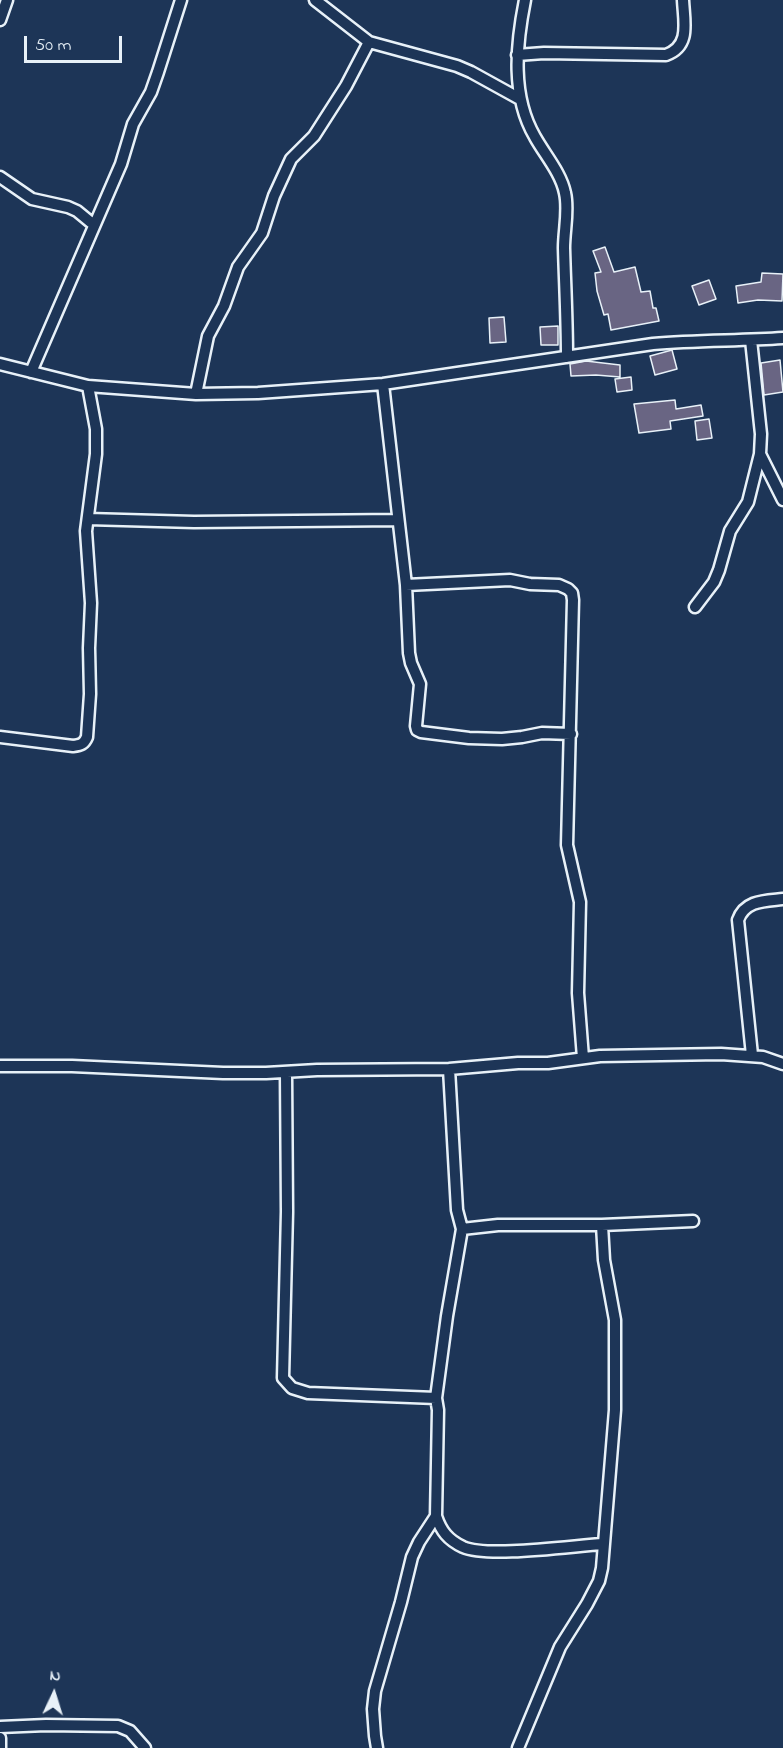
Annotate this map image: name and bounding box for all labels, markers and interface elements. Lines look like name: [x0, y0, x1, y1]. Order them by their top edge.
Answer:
scale bar: [27, 24, 124, 62]
text: 50 m: [35, 33, 72, 59]
north arrow: [24, 1664, 84, 1724]
text: N: [49, 1664, 61, 1688]

